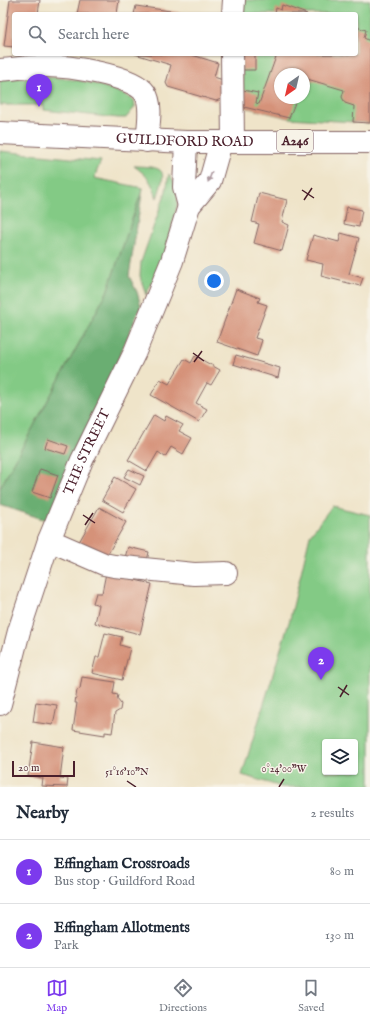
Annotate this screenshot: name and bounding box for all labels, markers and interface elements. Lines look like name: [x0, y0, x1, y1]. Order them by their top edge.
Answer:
search box: [12, 12, 358, 56]
icon: search: [26, 23, 48, 45]
text: Search here: [58, 25, 129, 44]
north arrow: [274, 68, 310, 104]
pin: 1: [26, 74, 52, 107]
street label: GUILDFORD ROAD: [116, 130, 254, 151]
road number: A246: [277, 130, 313, 152]
one-way arrow: [207, 171, 213, 183]
your location: [204, 271, 224, 291]
street label: THE STREET: [60, 405, 115, 498]
pin: 2: [308, 647, 334, 680]
map controls: [322, 739, 358, 775]
button: layers: [322, 739, 358, 775]
scale bar: [12, 759, 75, 778]
text: 20 m: [18, 761, 39, 775]
text: 0°24'00"W: [262, 763, 307, 776]
text: 51°16'10"N: [105, 766, 149, 779]
text: Nearby: [16, 803, 69, 824]
text: 2 results: [310, 805, 354, 822]
text: Effingham Crossroads: [54, 854, 190, 873]
text: 1: [27, 863, 31, 880]
text: 80 m: [330, 863, 354, 880]
text: Bus stop · Guildford Road: [54, 873, 195, 890]
text: Effingham Allotments: [54, 918, 190, 937]
text: 2: [26, 927, 32, 944]
text: 130 m: [325, 927, 354, 944]
text: Park: [54, 937, 79, 954]
tab: Map: [46, 977, 68, 1015]
tab: Directions: [159, 977, 207, 1015]
tab: Saved: [298, 977, 324, 1015]

